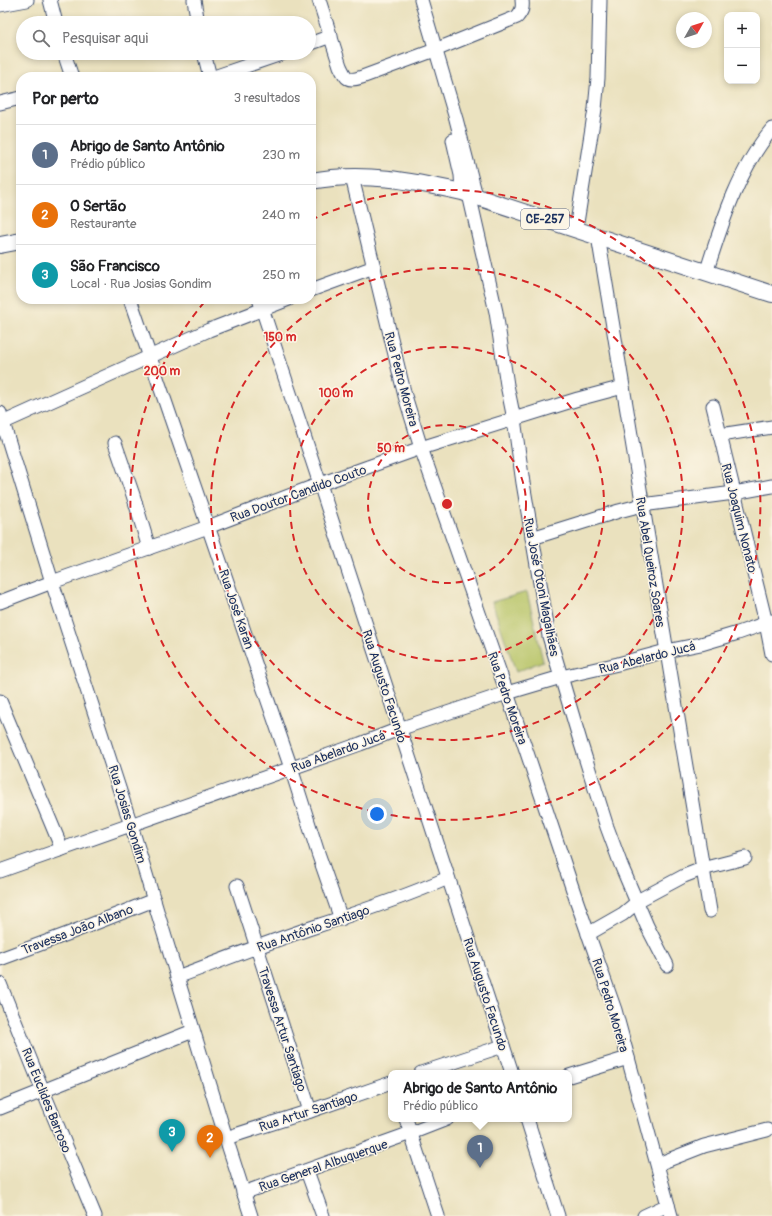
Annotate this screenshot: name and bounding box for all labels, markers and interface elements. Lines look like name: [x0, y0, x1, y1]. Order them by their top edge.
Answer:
north arrow: [676, 12, 712, 48]
map controls: [724, 12, 760, 84]
button: +: [724, 12, 760, 48]
search box: [16, 16, 316, 60]
icon: search: [30, 27, 52, 49]
text: Pesquisar aqui: [62, 29, 148, 48]
button: −: [724, 48, 760, 84]
text: Por perto: [32, 88, 99, 109]
text: 3 resultados: [234, 90, 300, 106]
text: Abrigo de Santo Antônio: [70, 137, 225, 156]
text: 1: [42, 147, 48, 163]
text: 230 m: [263, 147, 300, 163]
text: Prédio público: [70, 156, 145, 172]
text: O Sertão: [70, 197, 126, 216]
text: 2: [41, 207, 49, 223]
text: 240 m: [262, 207, 300, 223]
road number: CE-257: [521, 209, 569, 229]
text: Restaurante: [70, 216, 136, 232]
text: São Francisco: [70, 257, 160, 276]
text: 3: [41, 267, 49, 283]
text: 250 m: [262, 267, 300, 283]
text: Local · Rua Josias Gondim: [70, 276, 212, 292]
text: 150 m: [264, 330, 297, 345]
street label: Rua Pedro Moreira: [381, 330, 421, 428]
text: 200 m: [144, 364, 181, 379]
text: 100 m: [319, 386, 354, 401]
text: 50 m: [377, 441, 405, 456]
street label: Rua Doutor Candido Couto: [228, 462, 369, 526]
street label: Rua Joaquim Nonato: [718, 462, 760, 575]
street label: Rua Abel Queiroz Soares: [632, 496, 668, 629]
centre of rings: [440, 497, 454, 511]
street label: Rua José Otoni Magalhães: [520, 517, 562, 658]
street label: Rua José Karan: [215, 567, 257, 651]
street label: Rua Augusto Facundo: [358, 628, 410, 745]
street label: Rua Abelardo Jucá: [597, 638, 697, 678]
street label: Rua Pedro Moreira: [484, 650, 530, 747]
street label: Rua Abelardo Jucá: [289, 727, 388, 776]
street label: Rua Josias Gondim: [105, 763, 150, 865]
your location: [367, 804, 387, 824]
street label: Travessa João Albano: [19, 901, 135, 959]
street label: Rua Antônio Santiago: [255, 902, 372, 956]
street label: Rua Augusto Facundo: [459, 936, 511, 1053]
street label: Rua Pedro Moreira: [588, 956, 632, 1054]
street label: Travessa Artur Santiago: [254, 965, 310, 1094]
street label: Rua Euclides Barroso: [18, 1045, 74, 1155]
popup: [388, 1070, 572, 1122]
text: Abrigo de Santo Antônio: [403, 1079, 557, 1098]
street label: Rua Artur Santiago: [257, 1088, 360, 1135]
text: Prédio público: [403, 1098, 478, 1114]
pin: 3: [159, 1119, 185, 1152]
pin: 2: [197, 1125, 223, 1158]
pin: 1: [467, 1135, 493, 1168]
street label: Rua General Albuquerque: [257, 1136, 390, 1196]

